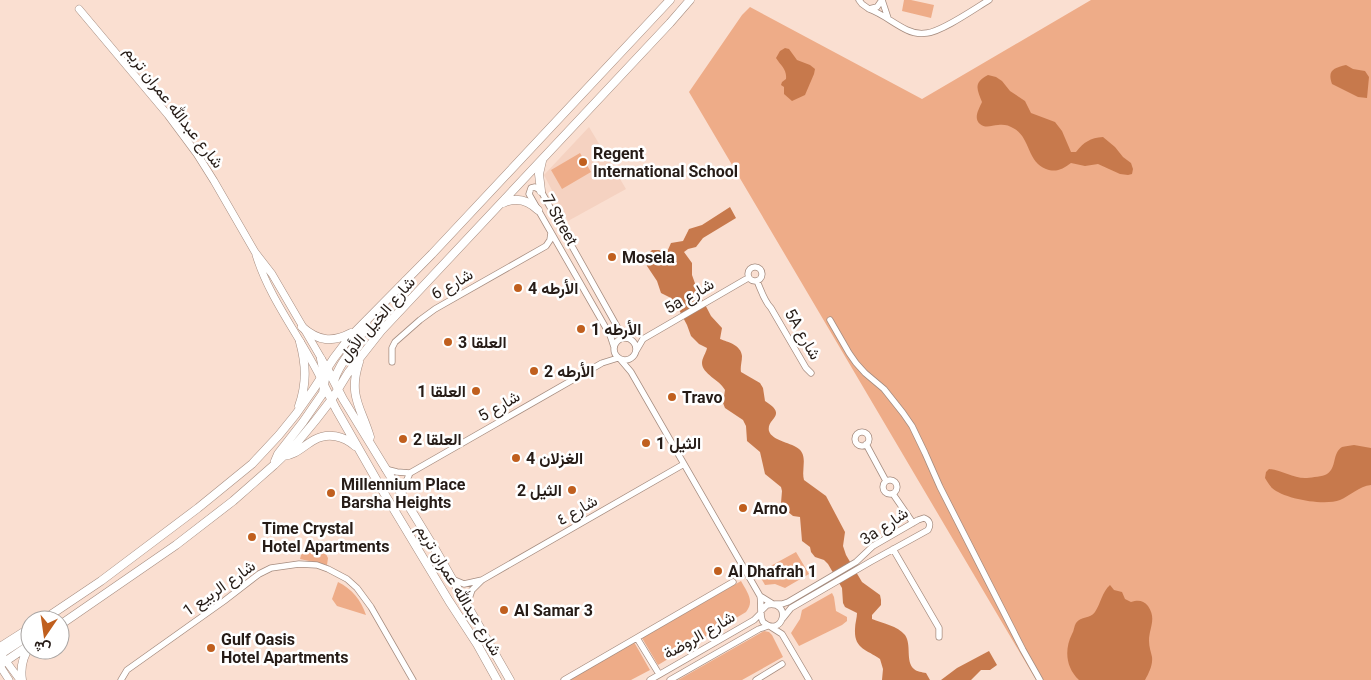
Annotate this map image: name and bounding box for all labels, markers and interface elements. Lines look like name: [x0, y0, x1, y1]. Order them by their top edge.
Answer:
street label: شارع عبدالله عمران تريم: [119, 42, 228, 173]
place label: Regent International School: [593, 144, 738, 181]
marker: Regent International School: [577, 156, 589, 168]
street label: 7 Street: [538, 191, 582, 249]
place label: Mosela: [622, 248, 675, 267]
marker: Mosela: [606, 251, 618, 263]
street label: شارع 6: [428, 264, 477, 305]
street label: شارع الخيل الأول: [335, 273, 421, 367]
street label: 5a شارع: [661, 274, 718, 319]
place label: الأرطه 4: [528, 279, 578, 299]
marker: الأرطه 4: [512, 282, 524, 294]
street label: 5A شارع: [779, 305, 825, 364]
place label: الأرطه 1: [591, 320, 641, 340]
marker: الأرطه 1: [575, 323, 587, 335]
place label: العلقا 3: [458, 333, 507, 352]
marker: العلقا 3: [442, 336, 454, 348]
place label: الأرطه 2: [544, 362, 594, 382]
marker: الأرطه 2: [528, 365, 540, 377]
place label: العلقا 1: [417, 382, 466, 401]
marker: العلقا 1: [470, 385, 482, 397]
street label: شارع 5: [475, 386, 524, 427]
place label: Travo: [682, 388, 722, 407]
marker: Travo: [666, 391, 678, 403]
place label: العلقا 2: [413, 430, 462, 449]
marker: العلقا 2: [397, 433, 409, 445]
place label: الثيل 1: [656, 434, 701, 453]
marker: الثيل 1: [640, 437, 652, 449]
place label: الغزلان 4: [526, 449, 583, 469]
marker: الغزلان 4: [510, 452, 522, 464]
place label: Millennium Place Barsha Heights: [341, 475, 466, 512]
place label: الثيل 2: [517, 481, 562, 500]
marker: الثيل 2: [566, 484, 578, 496]
marker: Millennium Place Barsha Heights: [325, 487, 337, 499]
street label: شارع ٤: [553, 491, 602, 531]
place label: Arno: [753, 499, 788, 518]
marker: Arno: [737, 502, 749, 514]
street label: 3a شارع: [856, 503, 913, 551]
place label: Time Crystal Hotel Apartments: [262, 519, 389, 556]
street label: شارع عبدالله عمران تريم: [411, 521, 506, 660]
marker: Time Crystal Hotel Apartments: [246, 531, 258, 543]
street label: شارع الربيع 1: [179, 556, 260, 622]
place label: Al Dhafrah 1: [728, 562, 817, 581]
marker: Al Dhafrah 1: [712, 565, 724, 577]
place label: Al Samar 3: [514, 601, 593, 620]
marker: Al Samar 3: [498, 604, 510, 616]
street label: شارع الروضة: [660, 607, 739, 665]
north arrow: [20, 610, 70, 660]
place label: Gulf Oasis Hotel Apartments: [221, 630, 348, 667]
text: ش: [32, 637, 52, 657]
marker: Gulf Oasis Hotel Apartments: [205, 642, 217, 654]

